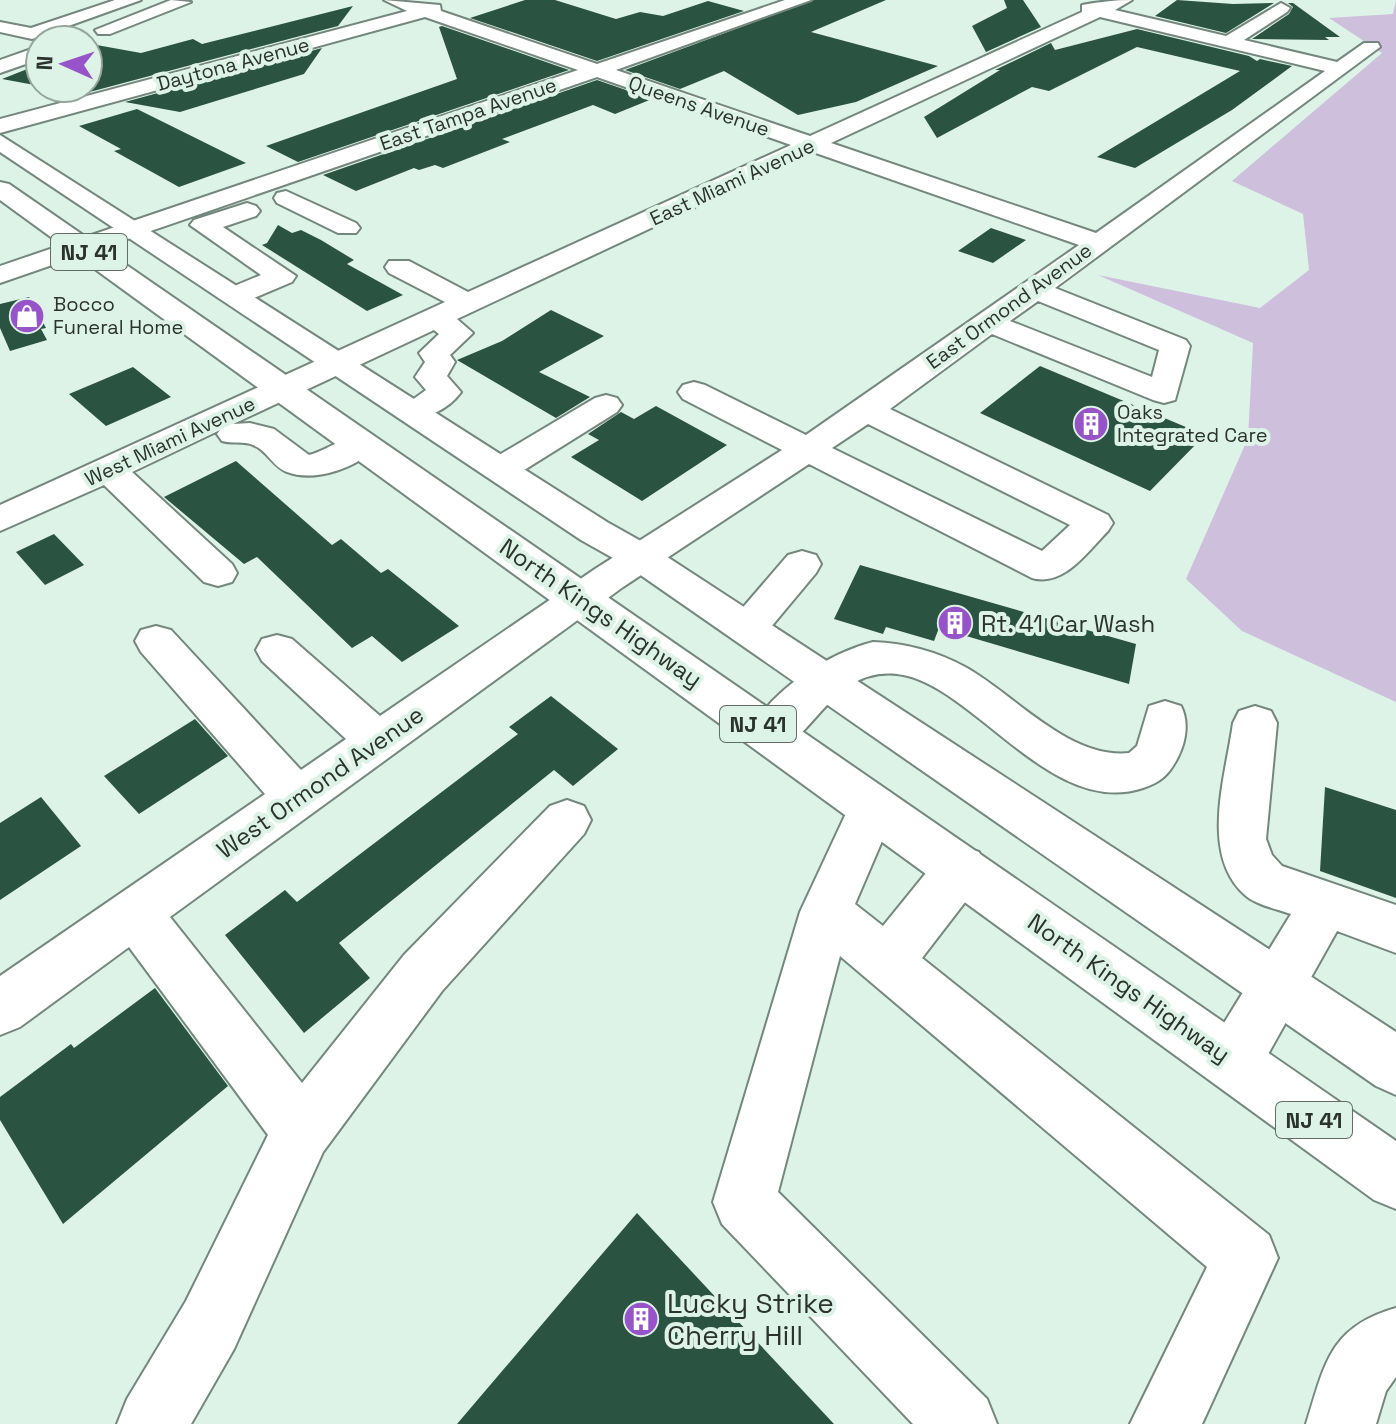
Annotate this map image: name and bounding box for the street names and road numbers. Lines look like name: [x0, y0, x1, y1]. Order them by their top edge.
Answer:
street label: Daytona Avenue: [154, 31, 312, 97]
street label: Queens Avenue: [625, 70, 773, 142]
street label: East Tampa Avenue: [376, 72, 560, 156]
street label: East Miami Avenue: [646, 132, 818, 232]
road number: NJ 41: [51, 234, 127, 270]
street label: East Ormond Avenue: [921, 237, 1097, 375]
street label: West Miami Avenue: [81, 390, 259, 492]
street label: North Kings Highway: [494, 531, 708, 695]
street label: West Ormond Avenue: [210, 699, 430, 865]
road number: NJ 41: [720, 706, 796, 742]
street label: North Kings Highway: [1022, 906, 1236, 1070]
road number: NJ 41: [1276, 1102, 1352, 1138]

